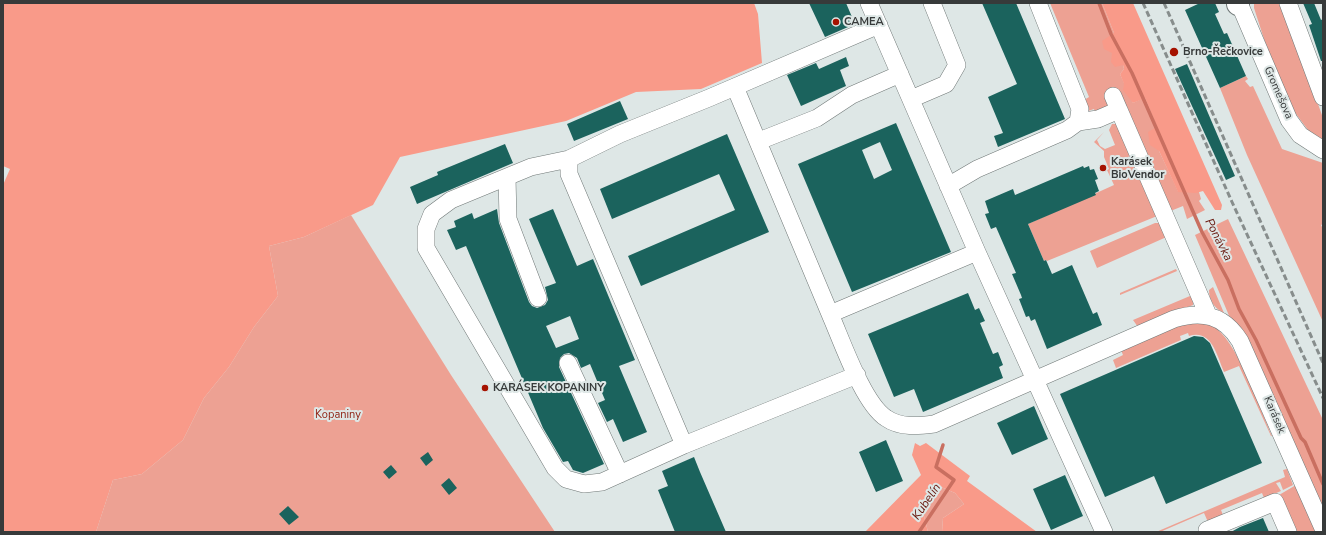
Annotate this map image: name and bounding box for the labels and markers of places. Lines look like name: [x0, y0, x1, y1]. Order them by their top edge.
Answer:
place label: CAMEA: [844, 15, 884, 29]
marker: CAMEA: [831, 17, 841, 27]
place label: Brno-Řečkovice: [1183, 45, 1263, 59]
marker: Brno-Řečkovice: [1168, 46, 1180, 58]
place label: Karásek BioVendor: [1111, 155, 1165, 181]
marker: Karásek BioVendor: [1098, 163, 1108, 173]
place label: KARÁSEK KOPANINY: [493, 381, 604, 395]
marker: KARÁSEK KOPANINY: [480, 383, 490, 393]

